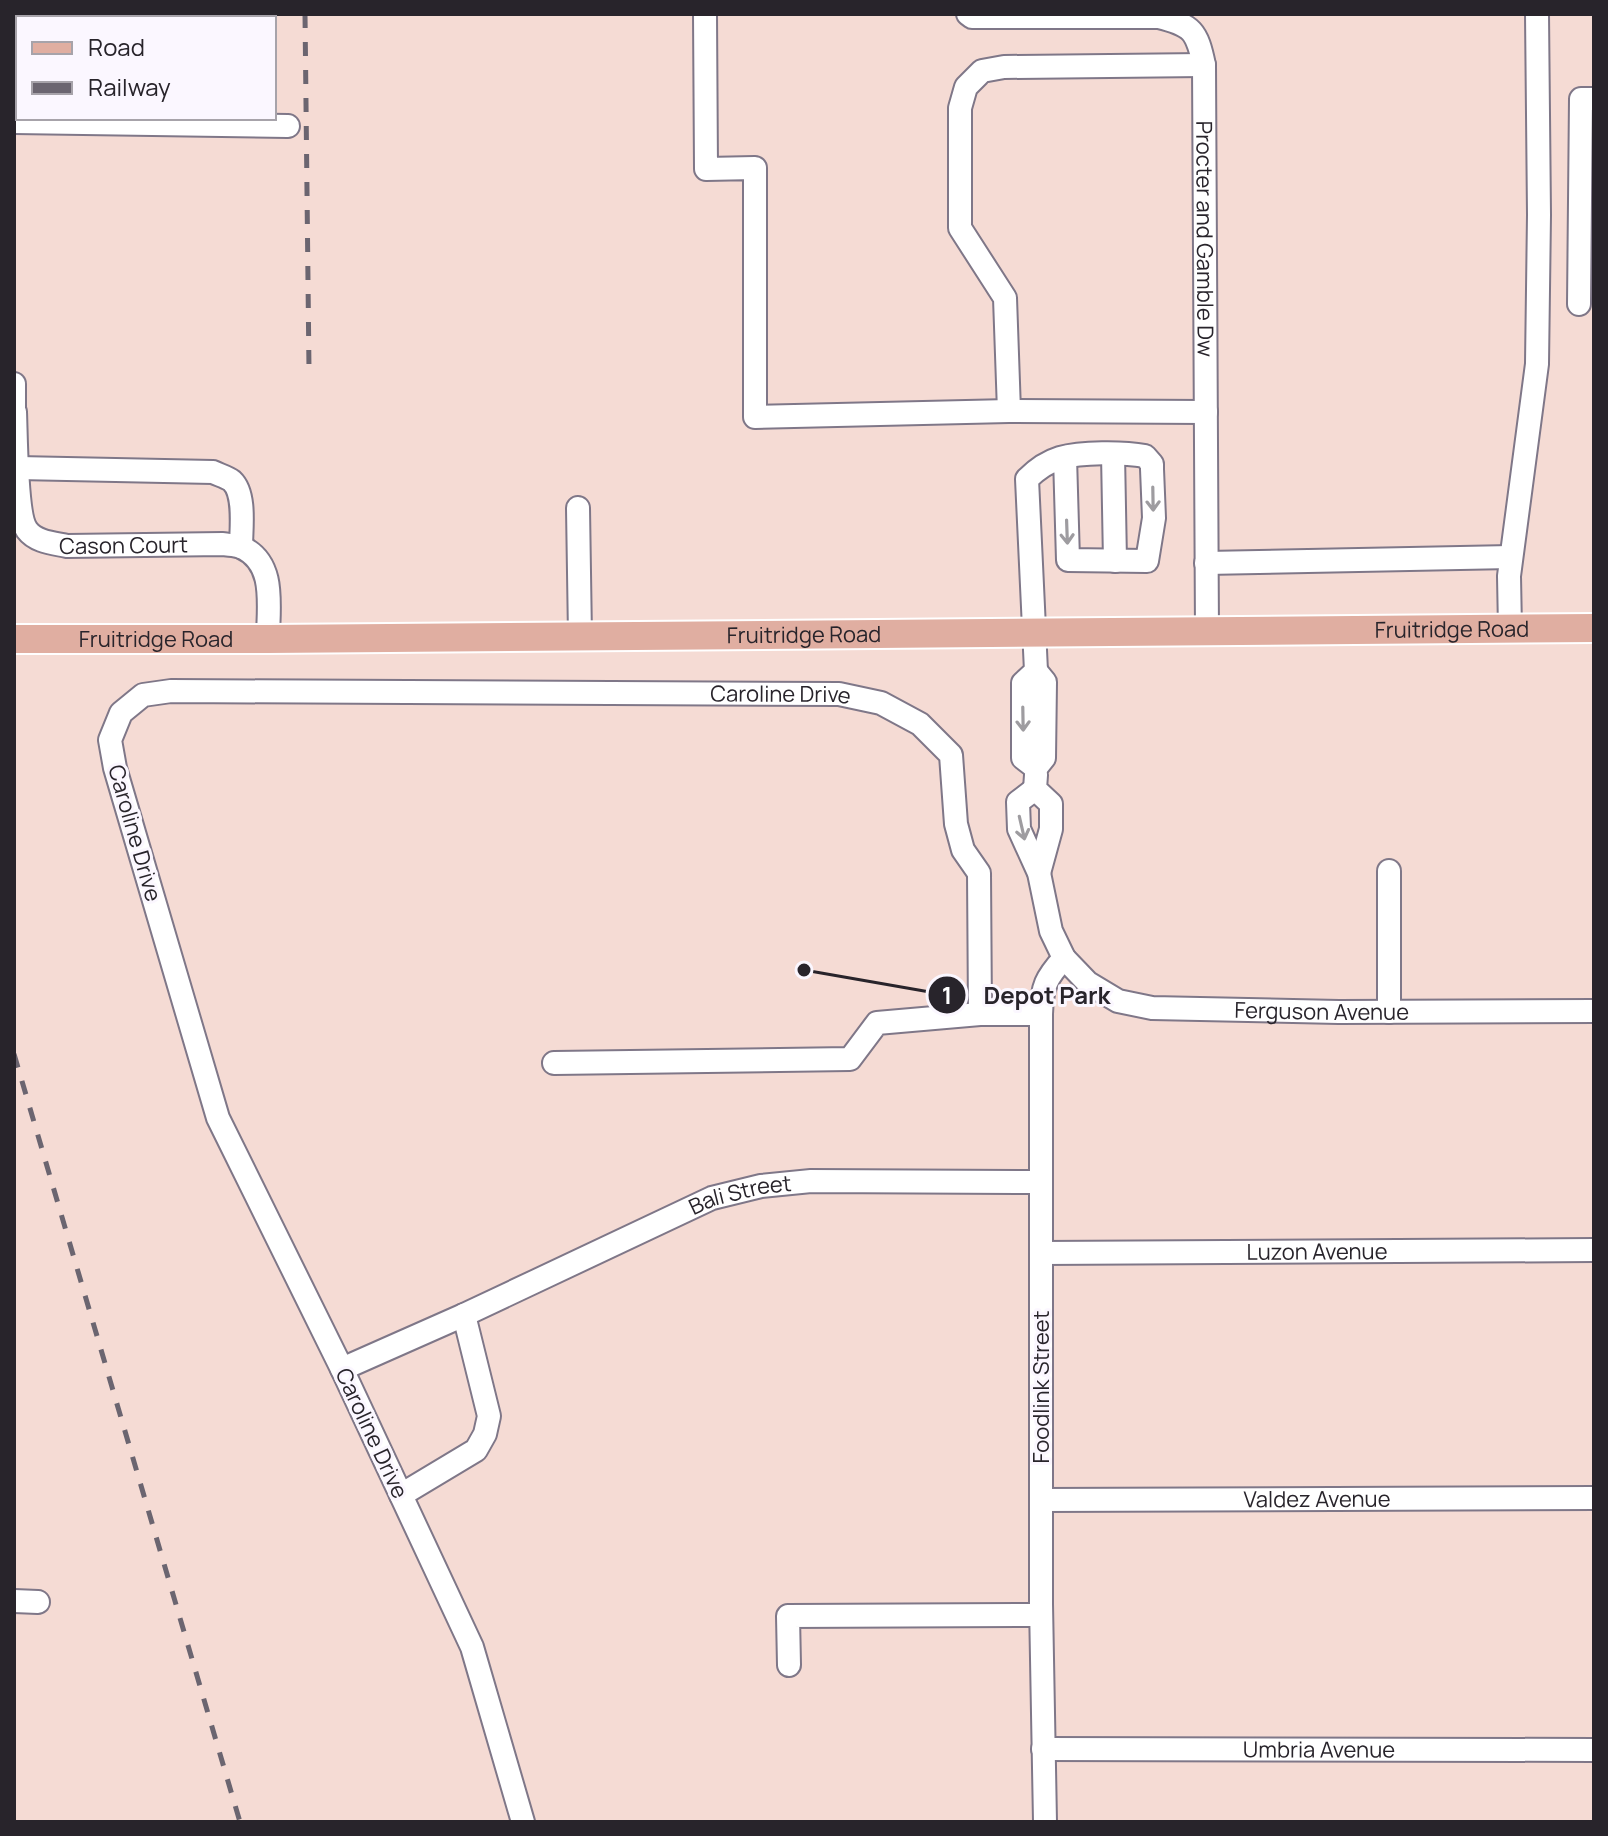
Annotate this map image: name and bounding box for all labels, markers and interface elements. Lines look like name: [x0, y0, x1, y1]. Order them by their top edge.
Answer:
legend: [16, 16, 276, 120]
text: Road: [88, 30, 145, 63]
text: Railway: [88, 70, 171, 103]
street label: Procter and Gamble Dw: [1189, 121, 1221, 357]
one-way arrow: [1145, 485, 1161, 512]
one-way arrow: [1060, 518, 1075, 545]
street label: Cason Court: [59, 529, 188, 561]
street label: Fruitridge Road: [1375, 614, 1529, 645]
street label: Fruitridge Road: [727, 619, 881, 650]
street label: Fruitridge Road: [79, 624, 233, 654]
street label: Caroline Drive: [710, 678, 854, 711]
one-way arrow: [1015, 705, 1031, 732]
street label: Caroline Drive: [101, 761, 169, 905]
one-way arrow: [1015, 815, 1030, 841]
callout: Depot Park: [927, 971, 1126, 1019]
text: 1: [942, 978, 952, 1011]
text: Depot Park: [983, 978, 1112, 1011]
street label: Ferguson Avenue: [1234, 995, 1409, 1027]
street label: Bali Street: [684, 1168, 793, 1222]
street label: Luzon Avenue: [1246, 1236, 1388, 1267]
street label: Foodlink Street: [1026, 1310, 1056, 1464]
street label: Caroline Drive: [329, 1363, 415, 1503]
street label: Valdez Avenue: [1243, 1484, 1391, 1514]
street label: Umbria Avenue: [1243, 1734, 1395, 1765]

